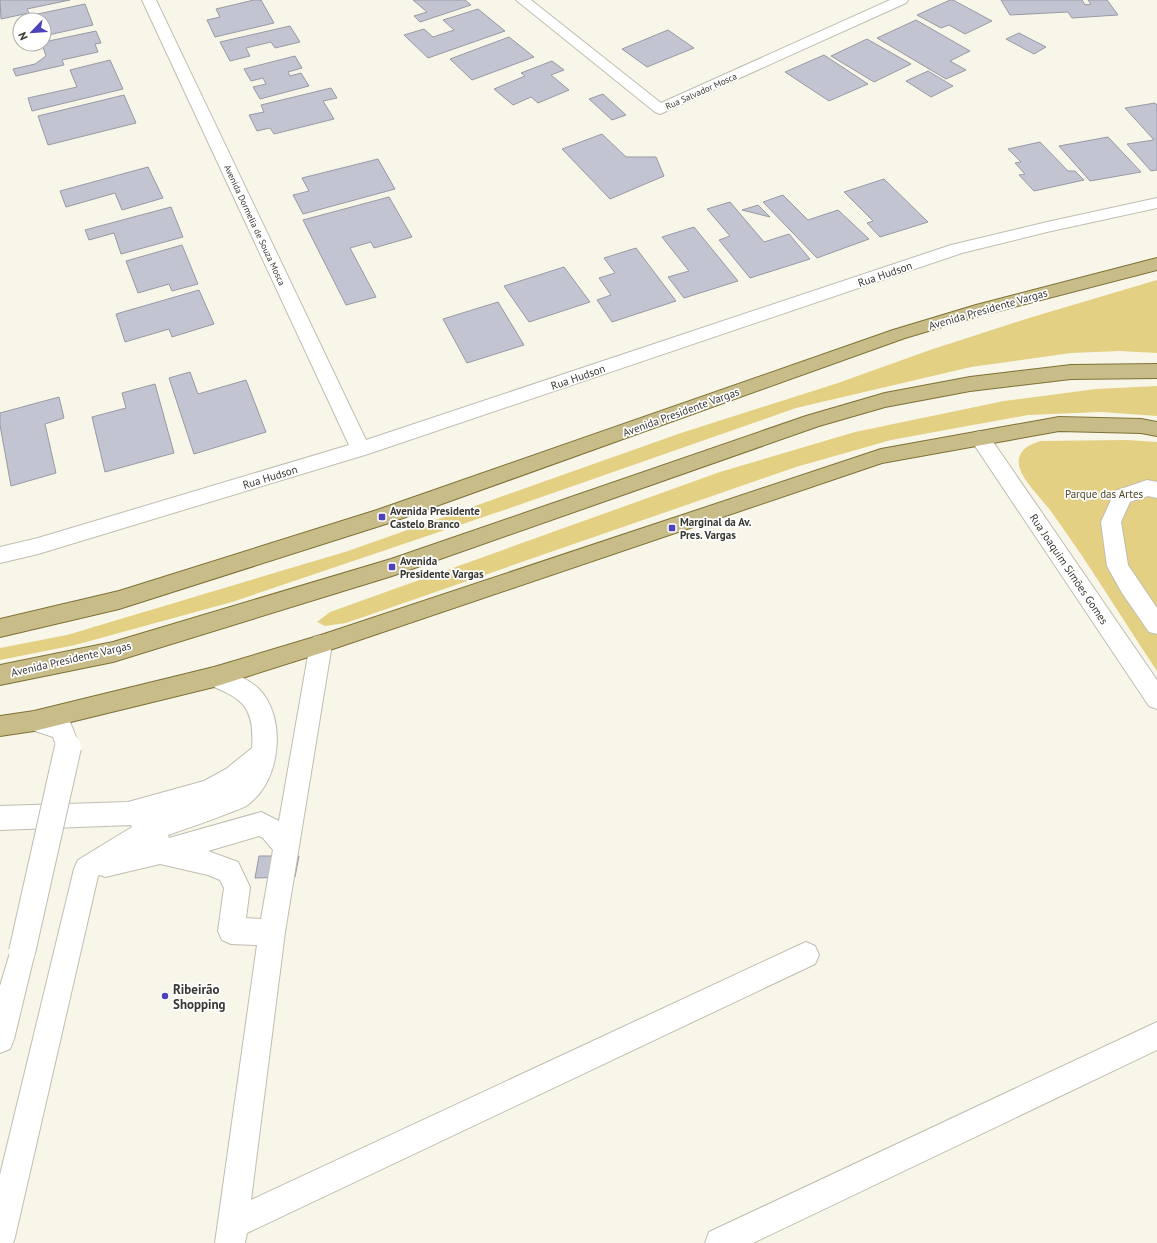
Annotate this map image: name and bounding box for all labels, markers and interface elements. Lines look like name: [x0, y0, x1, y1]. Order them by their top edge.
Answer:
north arrow: [12, 12, 52, 52]
text: N: [15, 30, 31, 42]
street label: Rua Salvador Mosca: [664, 70, 738, 112]
street label: Avenida Dormelia de Souza Mosca: [222, 163, 288, 287]
street label: Rua Hudson: [856, 258, 914, 290]
street label: Avenida Presidente Vargas: [927, 285, 1049, 333]
street label: Rua Hudson: [549, 361, 607, 393]
street label: Avenida Presidente Vargas: [621, 384, 742, 440]
street label: Rua Hudson: [241, 462, 299, 492]
park label: Parque das Artes: [1065, 487, 1143, 501]
place label: Avenida Presidente Castelo Branco: [390, 504, 480, 531]
street label: Rua Joaquim Simões Gomes: [1027, 511, 1112, 627]
marker: Avenida Presidente Castelo Branco: [377, 512, 387, 522]
place label: Marginal da Av. Pres. Vargas: [680, 515, 752, 542]
marker: Marginal da Av. Pres. Vargas: [667, 523, 677, 533]
place label: Avenida Presidente Vargas: [400, 554, 484, 581]
marker: Avenida Presidente Vargas: [387, 562, 397, 572]
street label: Avenida Presidente Vargas: [10, 638, 133, 680]
place label: Ribeirão Shopping: [173, 981, 226, 1013]
marker: Ribeirão Shopping: [160, 991, 170, 1001]

